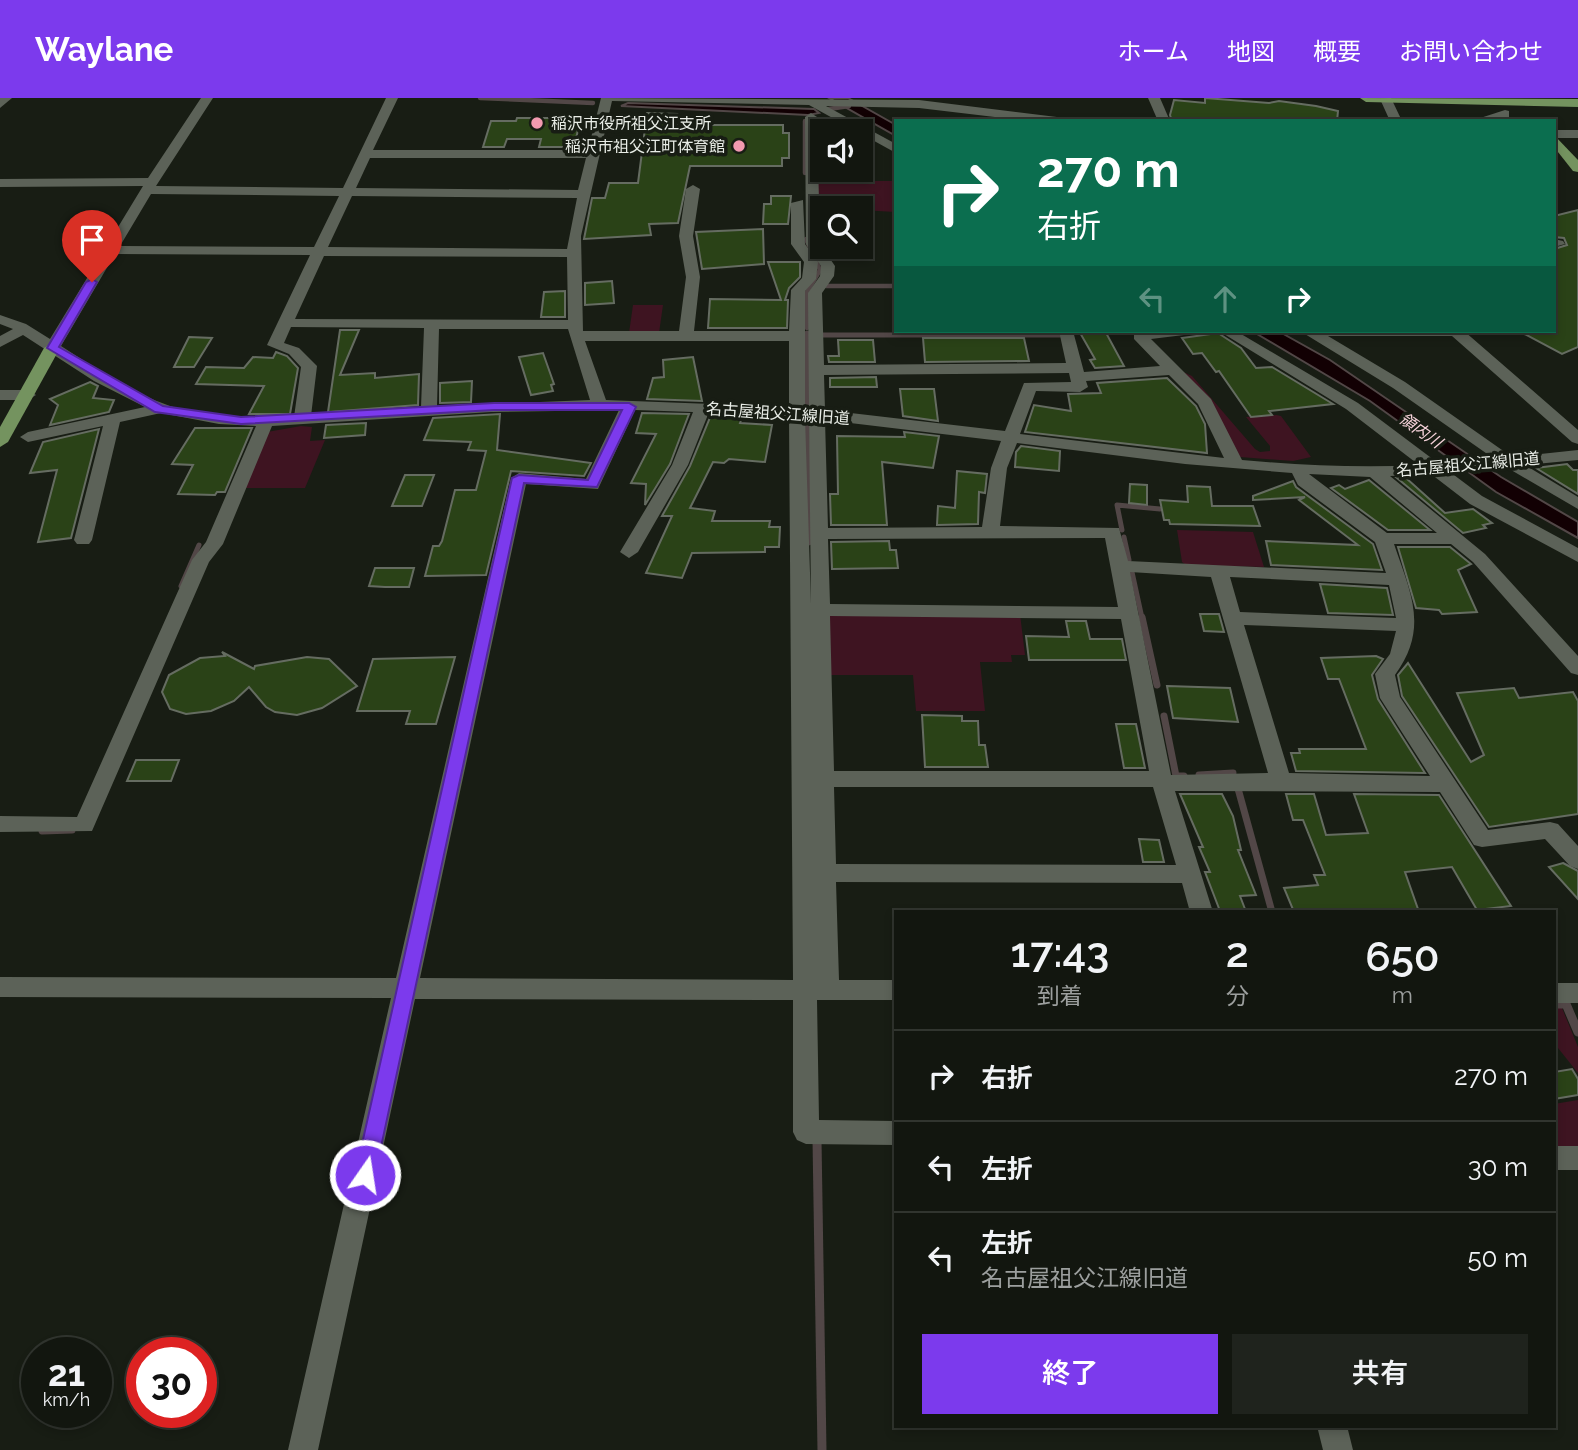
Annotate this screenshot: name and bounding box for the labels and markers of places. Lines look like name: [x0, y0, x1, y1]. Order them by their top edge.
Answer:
place label: 稲沢市役所祖父江支所: [551, 114, 711, 133]
marker: 稲沢市役所祖父江支所: [529, 115, 545, 131]
place label: 稲沢市祖父江町体育館: [565, 137, 725, 156]
marker: 稲沢市祖父江町体育館: [731, 138, 747, 154]
pin: [62, 210, 122, 282]

